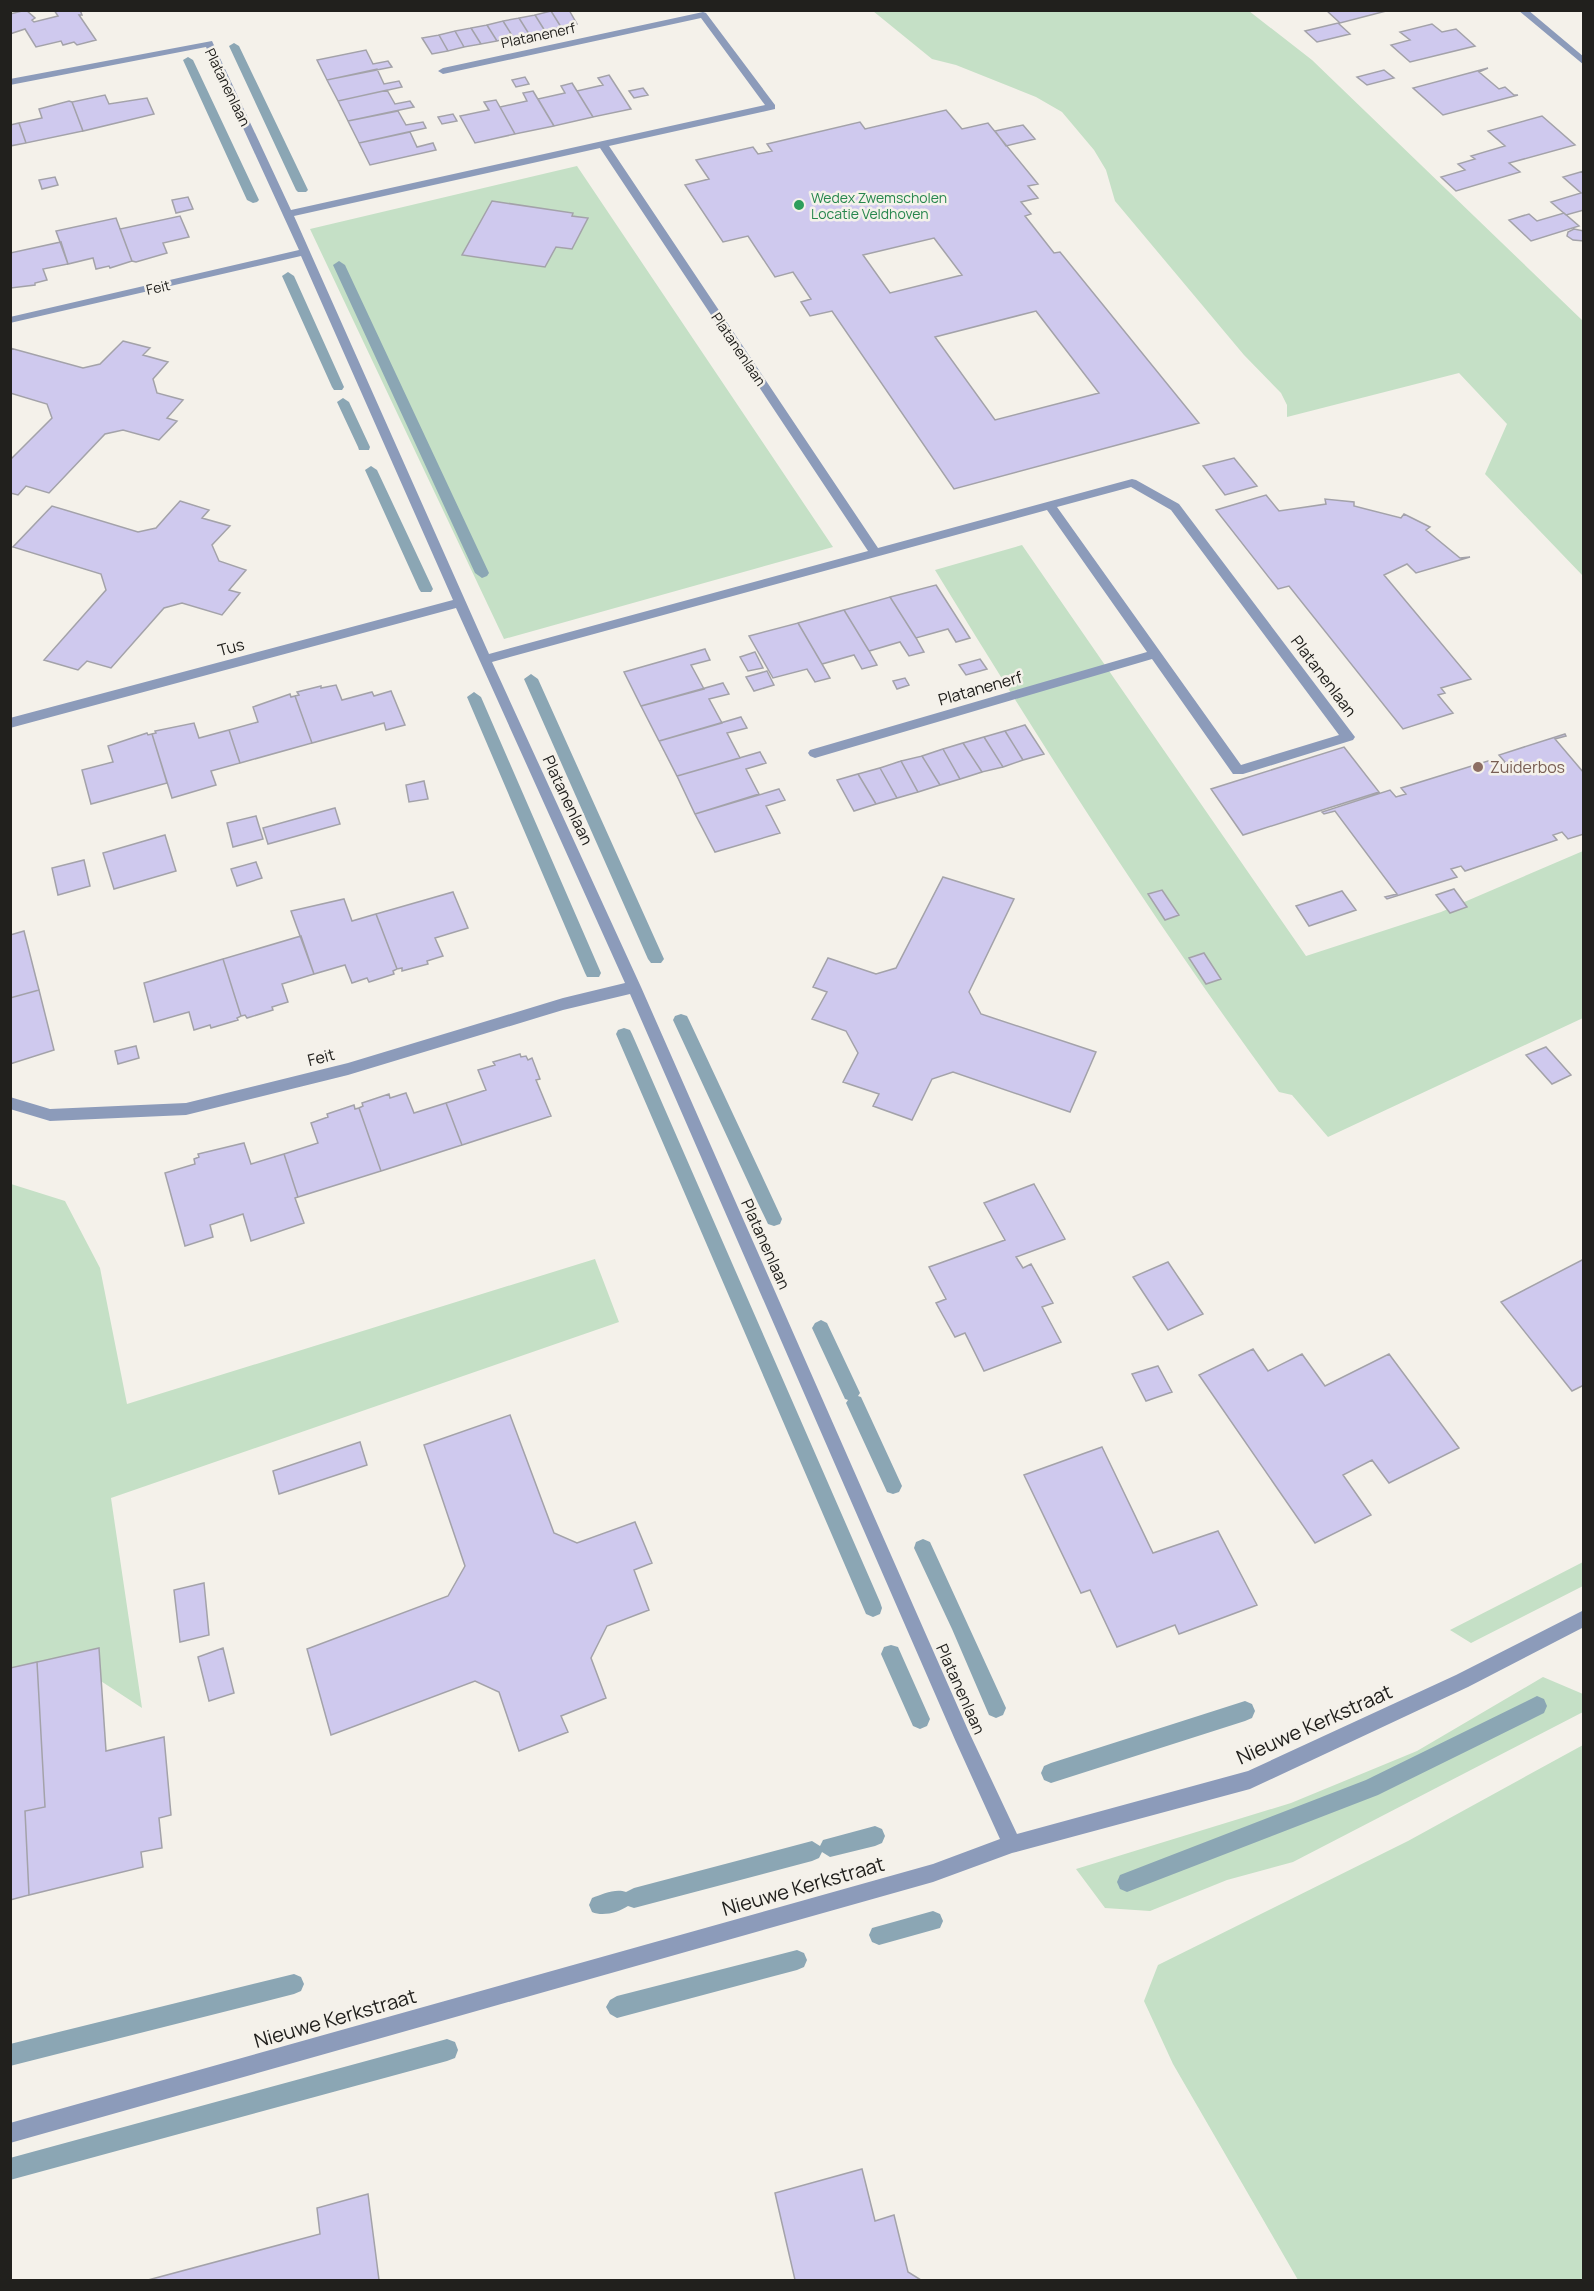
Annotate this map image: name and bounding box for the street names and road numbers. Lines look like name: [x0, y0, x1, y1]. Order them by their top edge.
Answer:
street label: Platanenerf: [499, 18, 577, 52]
street label: Platanenlaan: [201, 45, 255, 129]
street label: Feit: [144, 275, 172, 299]
street label: Platanenlaan: [707, 309, 771, 389]
street label: Platanenlaan: [1286, 631, 1362, 721]
street label: Tus: [215, 633, 247, 661]
street label: Platanenerf: [935, 665, 1025, 710]
street label: Platanenlaan: [538, 752, 598, 848]
street label: Feit: [305, 1043, 337, 1071]
street label: Platanenlaan: [736, 1195, 796, 1293]
street label: Platanenlaan: [931, 1640, 991, 1738]
street label: Nieuwe Kerkstraat: [1232, 1678, 1396, 1770]
street label: Nieuwe Kerkstraat: [719, 1850, 887, 1922]
street label: Nieuwe Kerkstraat: [251, 1982, 419, 2054]

